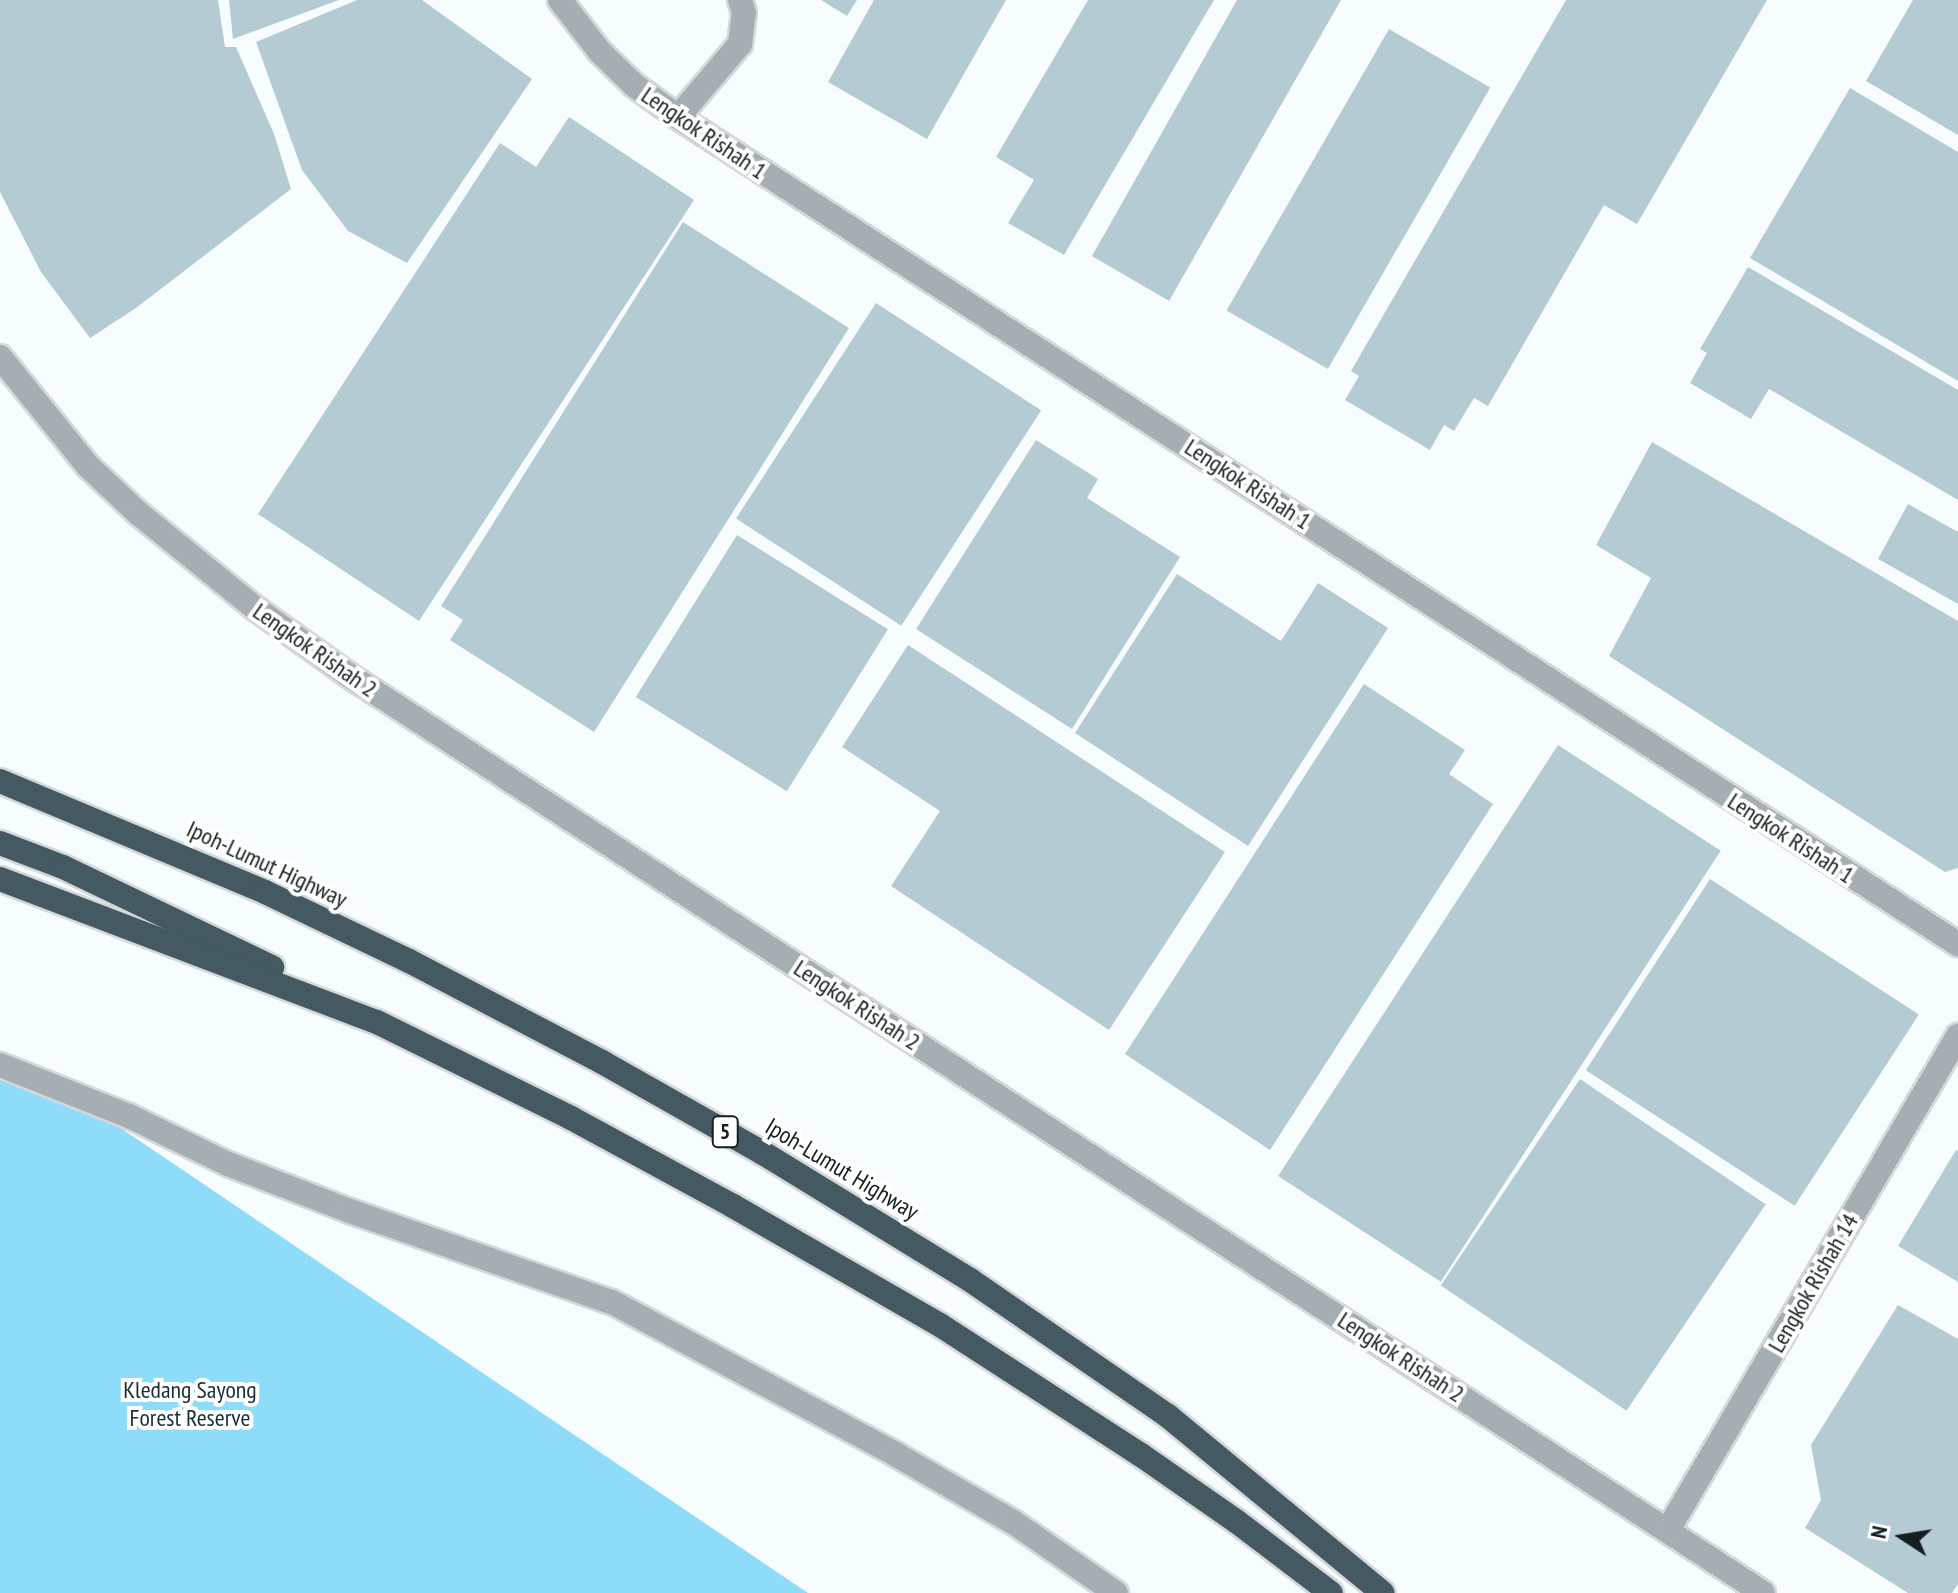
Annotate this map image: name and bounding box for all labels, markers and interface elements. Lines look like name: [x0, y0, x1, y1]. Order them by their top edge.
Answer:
street label: Lengkok Rishah 1: [636, 81, 772, 185]
street label: Lengkok Rishah 1: [1179, 432, 1317, 536]
street label: Lengkok Rishah 2: [247, 597, 383, 703]
street label: Lengkok Rishah 1: [1722, 786, 1860, 890]
street label: Ipoh-Lumut Highway: [182, 814, 352, 914]
street label: Lengkok Rishah 2: [788, 953, 926, 1057]
street label: Ipoh-Lumut Highway: [760, 1112, 924, 1226]
road number: 5: [711, 1114, 739, 1150]
street label: Lengkok Rishah 14: [1762, 1208, 1864, 1358]
street label: Lengkok Rishah 2: [1332, 1305, 1470, 1409]
park label: Kledang Sayong Forest Reserve: [123, 1376, 257, 1432]
north arrow: [1862, 1497, 1942, 1577]
text: N: [1864, 1523, 1893, 1541]

